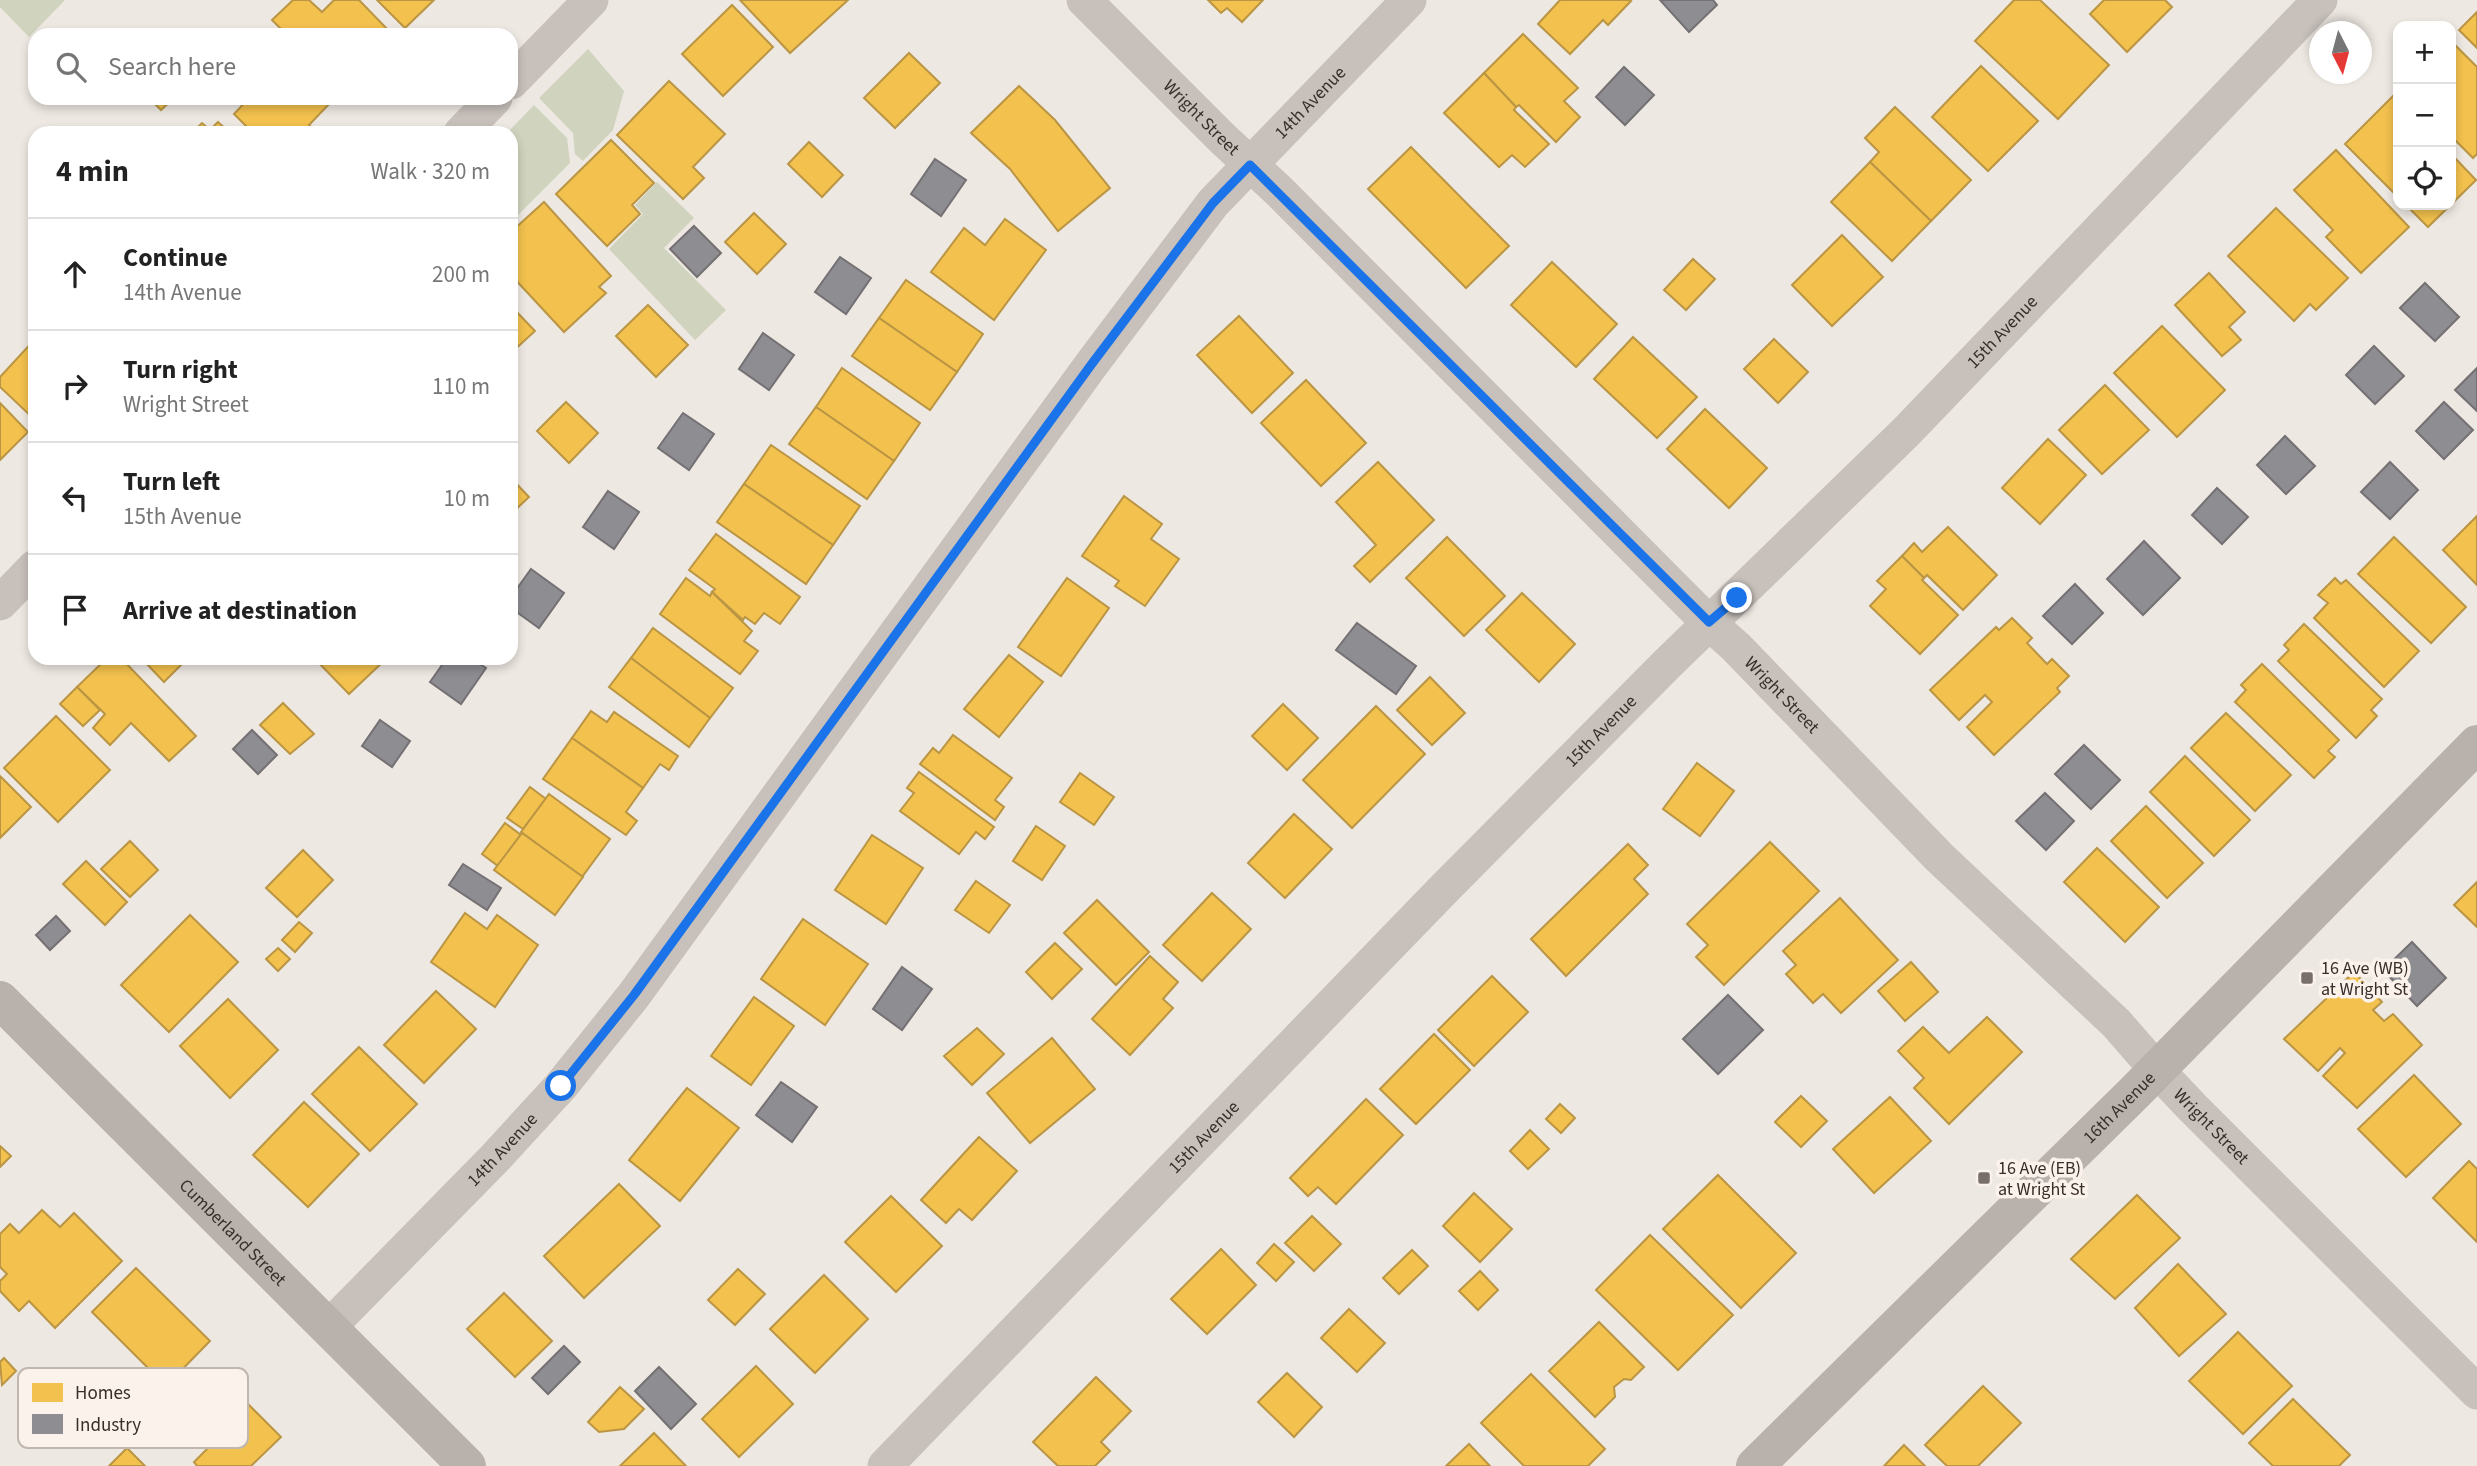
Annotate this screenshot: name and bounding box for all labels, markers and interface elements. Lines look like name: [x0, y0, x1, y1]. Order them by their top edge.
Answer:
north arrow: [2309, 21, 2372, 84]
map controls: [2393, 21, 2456, 210]
button: +: [2393, 21, 2456, 84]
search box: [28, 28, 518, 105]
icon: search: [52, 48, 90, 86]
text: Search here: [108, 48, 236, 85]
street label: 14th Avenue: [1269, 60, 1351, 145]
street label: Wright Street: [1158, 74, 1245, 161]
button: −: [2393, 84, 2456, 147]
button: locate: [2393, 147, 2456, 210]
text: 4 min: [56, 150, 129, 193]
text: Walk · 320 m: [371, 155, 490, 188]
text: Continue: [123, 239, 228, 276]
icon: ahead: [56, 255, 94, 293]
text: 200 m: [432, 258, 490, 291]
text: 14th Avenue: [123, 276, 242, 309]
street label: 15th Avenue: [1961, 290, 2043, 374]
text: Turn right: [123, 351, 238, 388]
icon: right: [56, 367, 94, 405]
text: 110 m: [432, 370, 490, 403]
text: Wright Street: [123, 388, 249, 421]
text: Turn left: [123, 463, 220, 500]
icon: left: [56, 479, 94, 517]
text: 10 m: [443, 482, 490, 515]
text: 15th Avenue: [123, 500, 242, 533]
route end: [1721, 582, 1752, 613]
icon: arrive: [56, 591, 94, 629]
text: Arrive at destination: [123, 592, 357, 629]
street label: Wright Street: [1739, 651, 1825, 739]
street label: 15th Avenue: [1559, 689, 1642, 773]
place label: 16 Ave (WB) at Wright St: [2321, 956, 2409, 1002]
marker: 16 Ave (WB) at Wright St: [2299, 970, 2315, 986]
street label: 16th Avenue: [2077, 1066, 2161, 1149]
route start: [545, 1070, 576, 1101]
street label: Wright Street: [2168, 1082, 2255, 1170]
street label: 15th Avenue: [1162, 1095, 1245, 1179]
street label: 14th Avenue: [461, 1107, 543, 1192]
place label: 16 Ave (EB) at Wright St: [1998, 1156, 2085, 1202]
marker: 16 Ave (EB) at Wright St: [1976, 1170, 1992, 1186]
street label: Cumberland Street: [174, 1173, 292, 1291]
legend: [18, 1368, 248, 1448]
text: Homes: [75, 1380, 131, 1407]
text: Industry: [75, 1412, 141, 1439]

